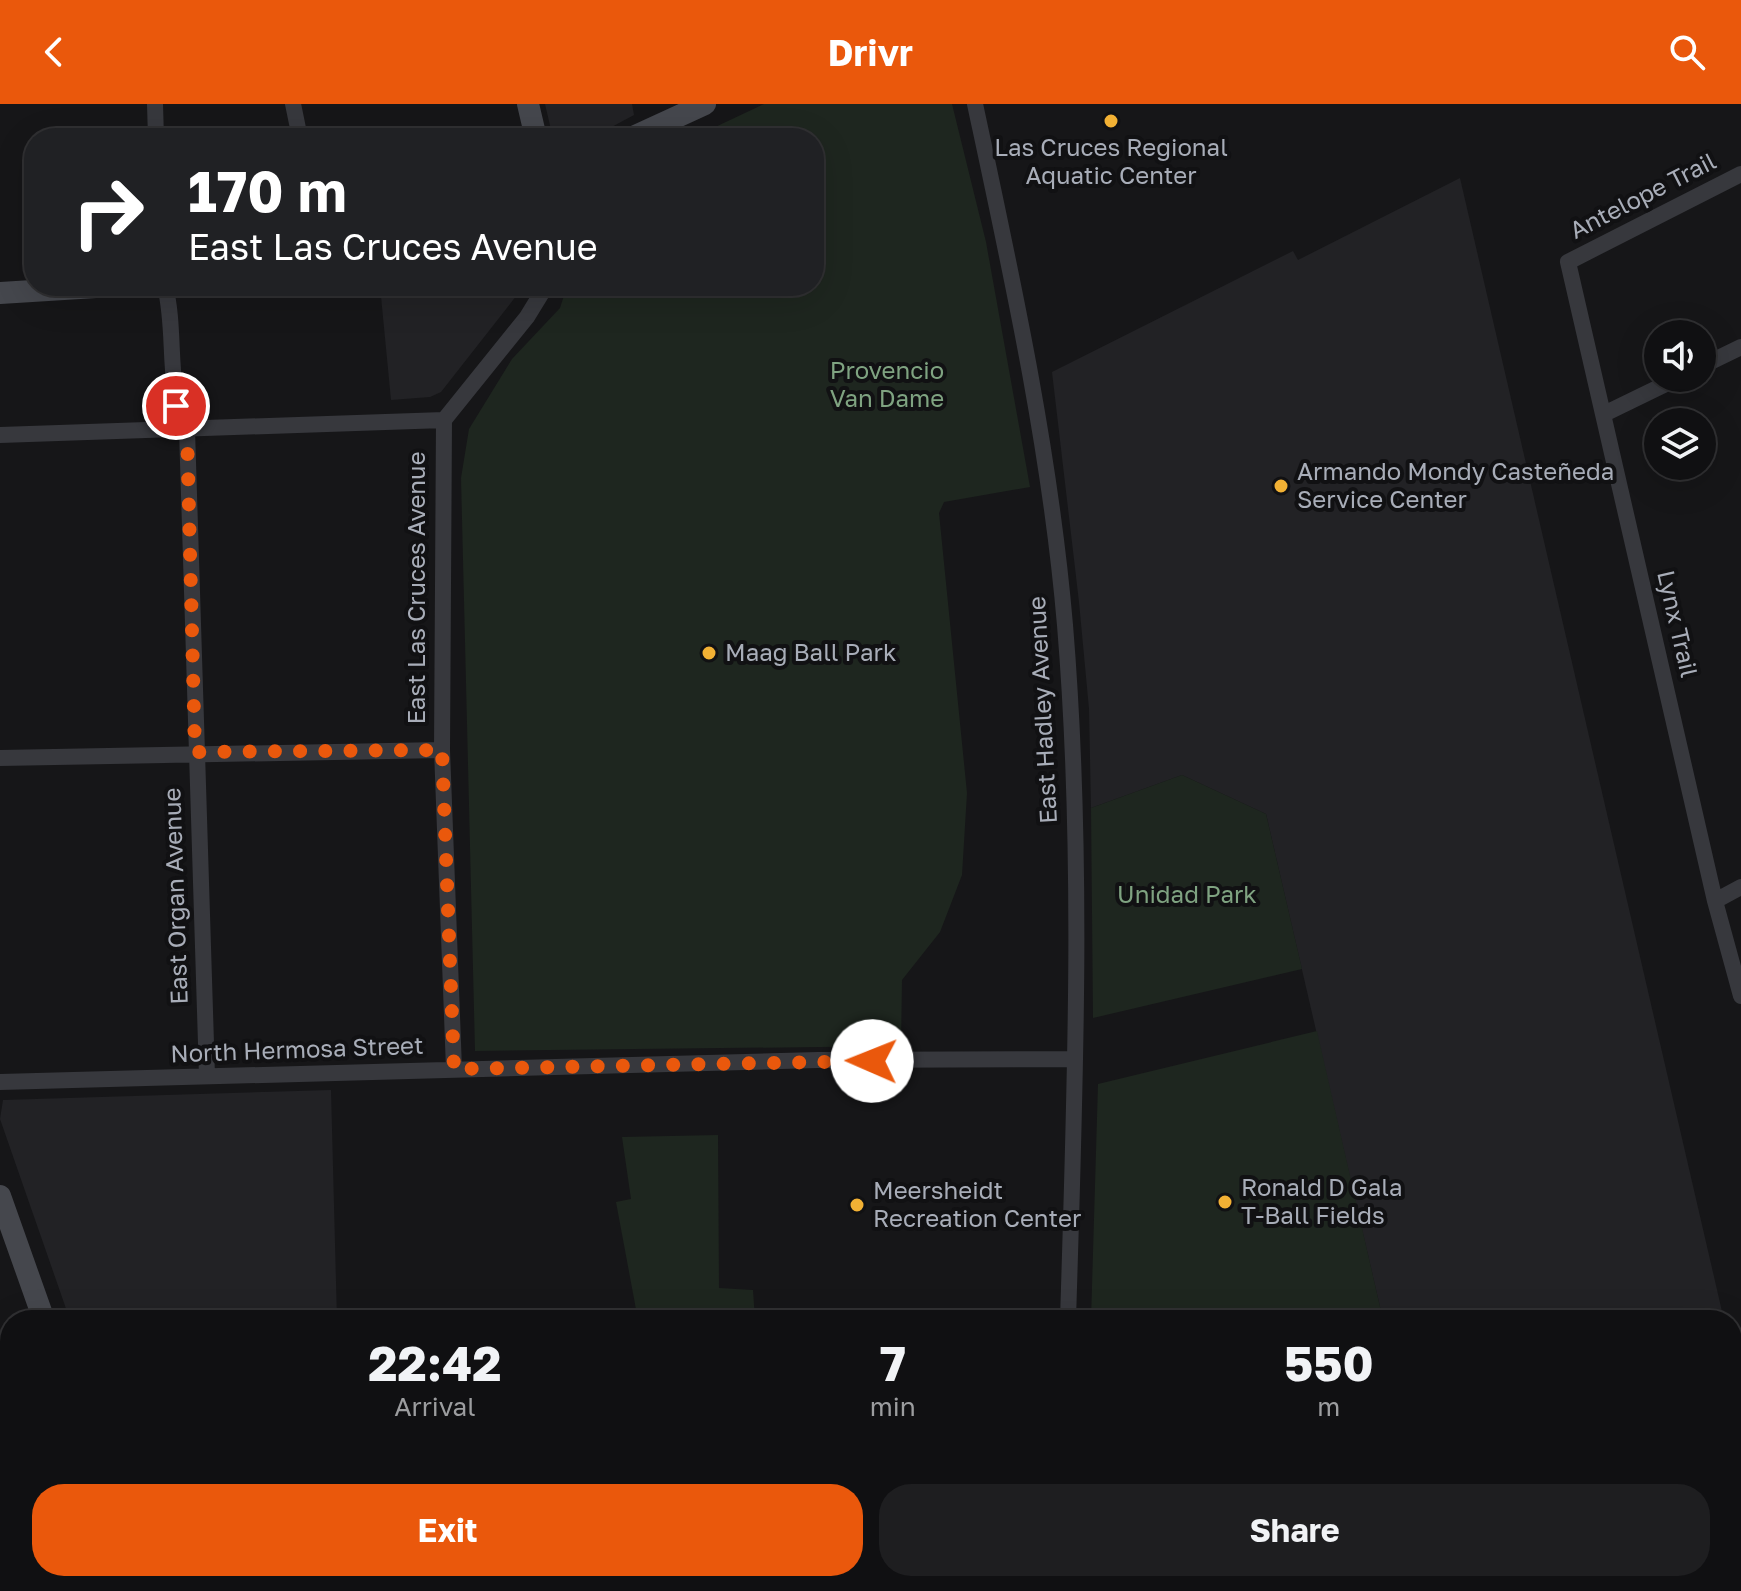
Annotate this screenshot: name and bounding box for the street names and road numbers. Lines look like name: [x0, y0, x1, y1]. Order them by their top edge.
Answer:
street label: Antelope Trail: [1564, 145, 1720, 244]
street label: East Las Cruces Avenue: [401, 451, 430, 725]
street label: Lynx Trail: [1652, 567, 1705, 680]
street label: East Hadley Avenue: [1021, 596, 1062, 825]
street label: East Organ Avenue: [156, 787, 193, 1005]
street label: North Hermosa Street: [170, 1030, 424, 1067]

